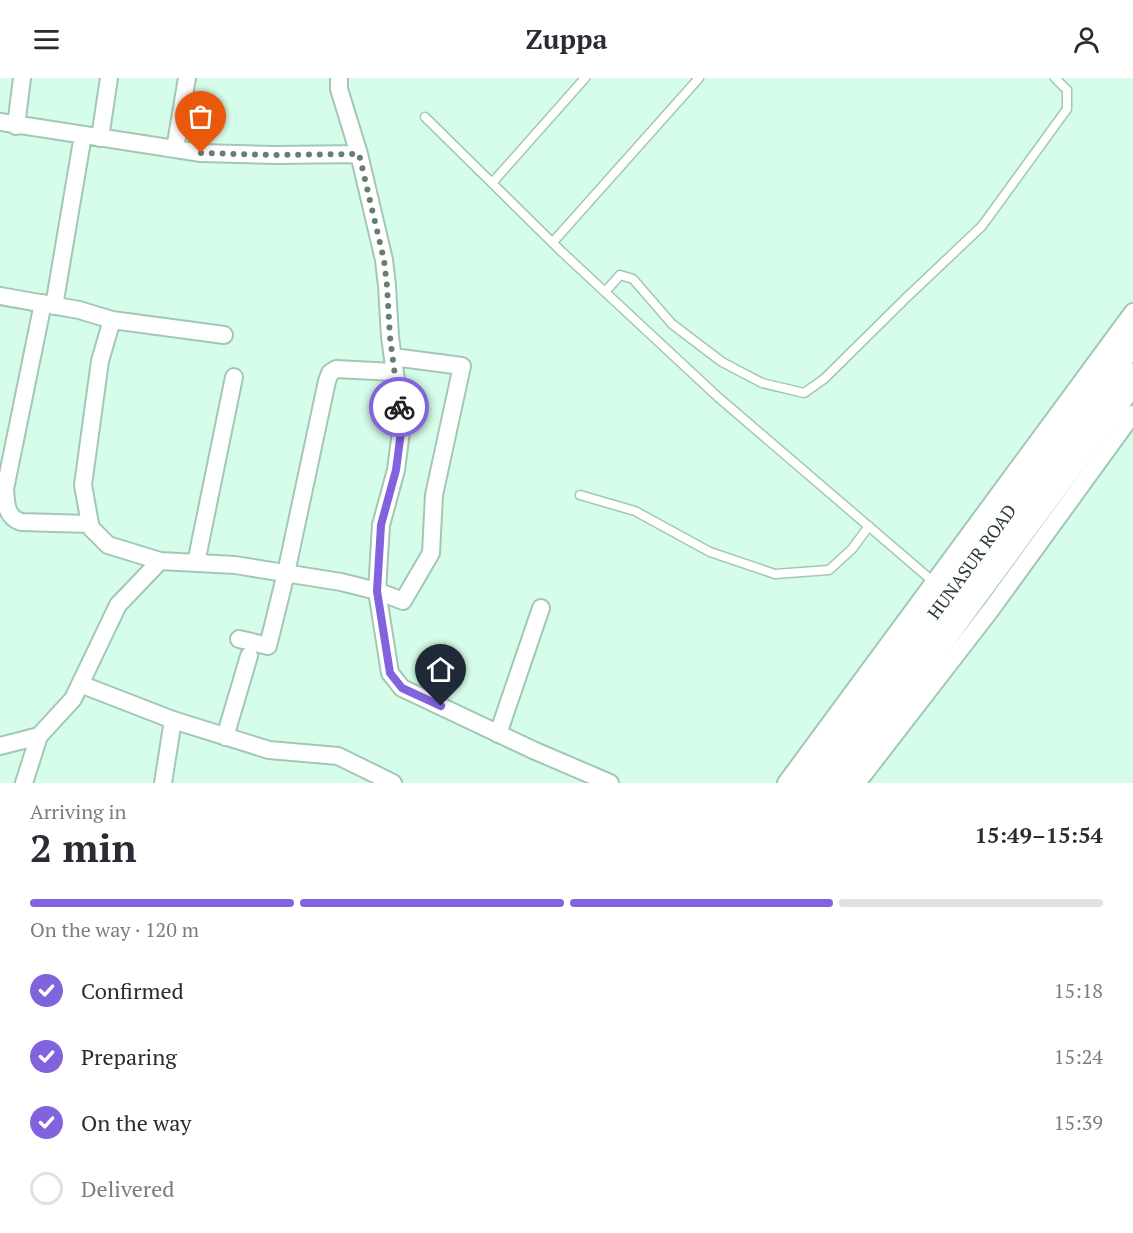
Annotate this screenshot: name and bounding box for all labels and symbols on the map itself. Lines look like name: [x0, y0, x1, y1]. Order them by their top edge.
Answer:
pin: [175, 91, 226, 153]
courier: [369, 377, 429, 437]
street label: HUNASUR ROAD: [922, 499, 1021, 624]
pin: [415, 644, 466, 706]

